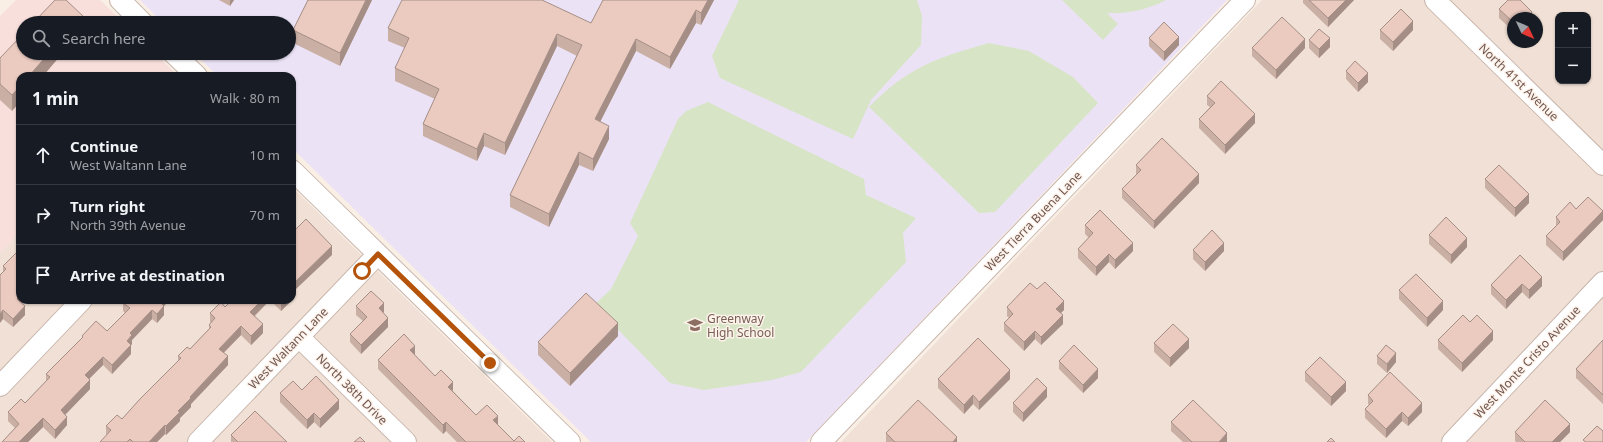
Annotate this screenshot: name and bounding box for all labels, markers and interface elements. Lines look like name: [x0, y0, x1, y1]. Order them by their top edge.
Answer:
north arrow: [1507, 12, 1543, 48]
map controls: [1555, 12, 1591, 84]
button: +: [1555, 12, 1591, 48]
search box: [16, 16, 296, 60]
icon: search: [30, 27, 52, 49]
text: Search here: [62, 28, 145, 48]
street label: North 41st Avenue: [1475, 39, 1563, 125]
button: −: [1555, 48, 1591, 84]
text: 1 min: [32, 87, 79, 110]
text: Walk · 80 m: [210, 89, 280, 107]
text: Continue: [70, 136, 138, 156]
icon: ahead: [32, 144, 54, 166]
text: 10 m: [250, 146, 280, 164]
text: West Waltann Lane: [70, 156, 187, 174]
street label: West Tierra Buena Lane: [981, 167, 1086, 275]
text: Turn right: [70, 196, 145, 216]
icon: right: [32, 204, 54, 226]
text: 70 m: [250, 206, 280, 224]
text: North 39th Avenue: [70, 216, 186, 234]
route start: [353, 262, 371, 280]
icon: arrive: [32, 264, 54, 286]
text: Arrive at destination: [70, 265, 225, 285]
street label: West Monte Cristo Avenue: [1470, 302, 1584, 422]
street label: West Waltann Lane: [244, 303, 332, 393]
place label: Greenway High School: [707, 310, 774, 341]
school or university icon: Greenway High School: [686, 316, 704, 334]
street label: North 38th Drive: [313, 350, 392, 429]
route end: [481, 354, 499, 372]

